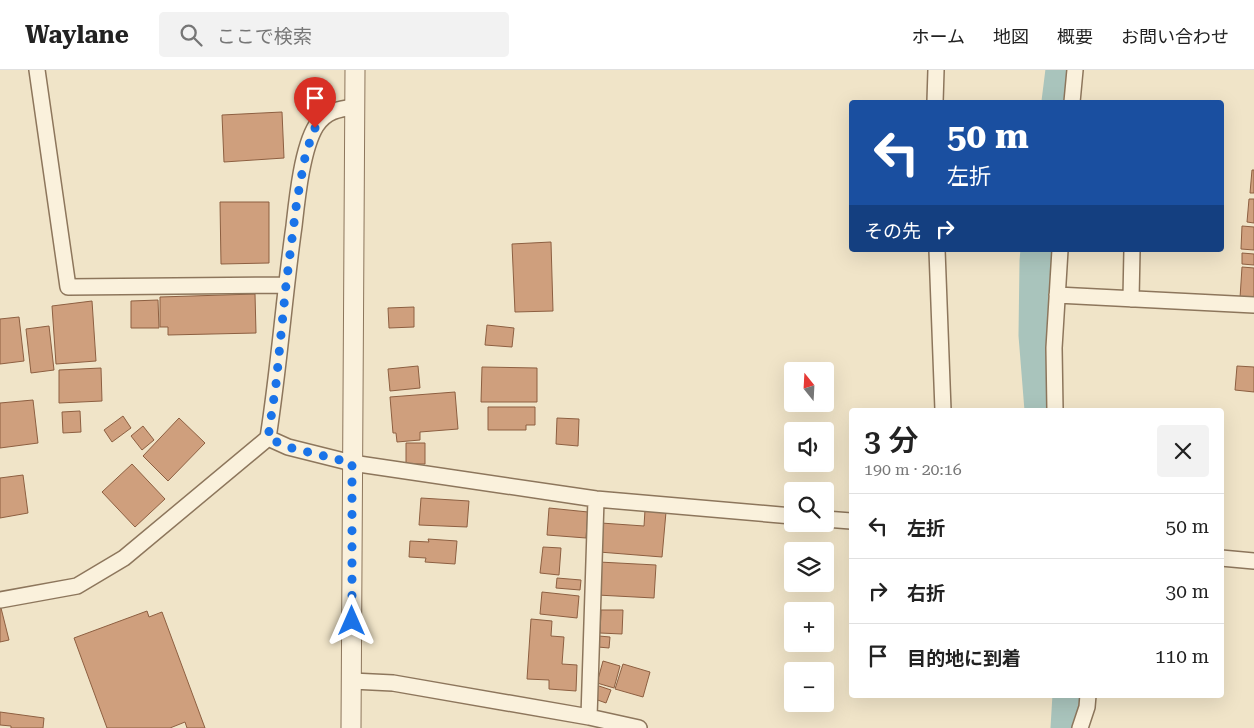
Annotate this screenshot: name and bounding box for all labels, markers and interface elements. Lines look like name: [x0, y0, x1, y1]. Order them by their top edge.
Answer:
search box: [159, 12, 509, 57]
text: Waylane: [25, 21, 129, 49]
icon: search: [177, 21, 205, 49]
text: ここで検索: [217, 25, 312, 48]
text: ホーム: [912, 26, 965, 47]
text: 地図: [993, 26, 1029, 47]
text: 概要: [1057, 26, 1093, 47]
text: お問い合わせ: [1121, 26, 1229, 47]
pin: [294, 77, 336, 128]
icon: arrive: [301, 84, 329, 112]
text: 50 m: [947, 116, 1029, 157]
icon: left: [864, 120, 929, 185]
text: 左折: [947, 164, 991, 189]
icon: right: [931, 215, 959, 243]
text: その先: [864, 220, 921, 243]
north arrow: [784, 362, 834, 412]
map controls: [784, 362, 834, 712]
button: sound: [784, 422, 834, 472]
text: 3 分: [864, 423, 918, 458]
button: close: [1157, 425, 1209, 477]
text: 190 m · 20:16: [864, 460, 962, 479]
button: search: [784, 482, 834, 532]
icon: left: [864, 512, 892, 540]
text: 50 m: [1166, 515, 1209, 538]
text: 左折: [907, 517, 945, 540]
button: layers: [784, 542, 834, 592]
icon: right: [864, 577, 892, 605]
text: 30 m: [1166, 580, 1209, 603]
text: 右折: [907, 582, 945, 605]
position arrow: [325, 594, 377, 646]
button: +: [784, 602, 834, 652]
icon: arrive: [864, 642, 892, 670]
text: 110 m: [1155, 645, 1209, 668]
text: 目的地に到着: [907, 647, 1021, 670]
button: −: [784, 662, 834, 712]

